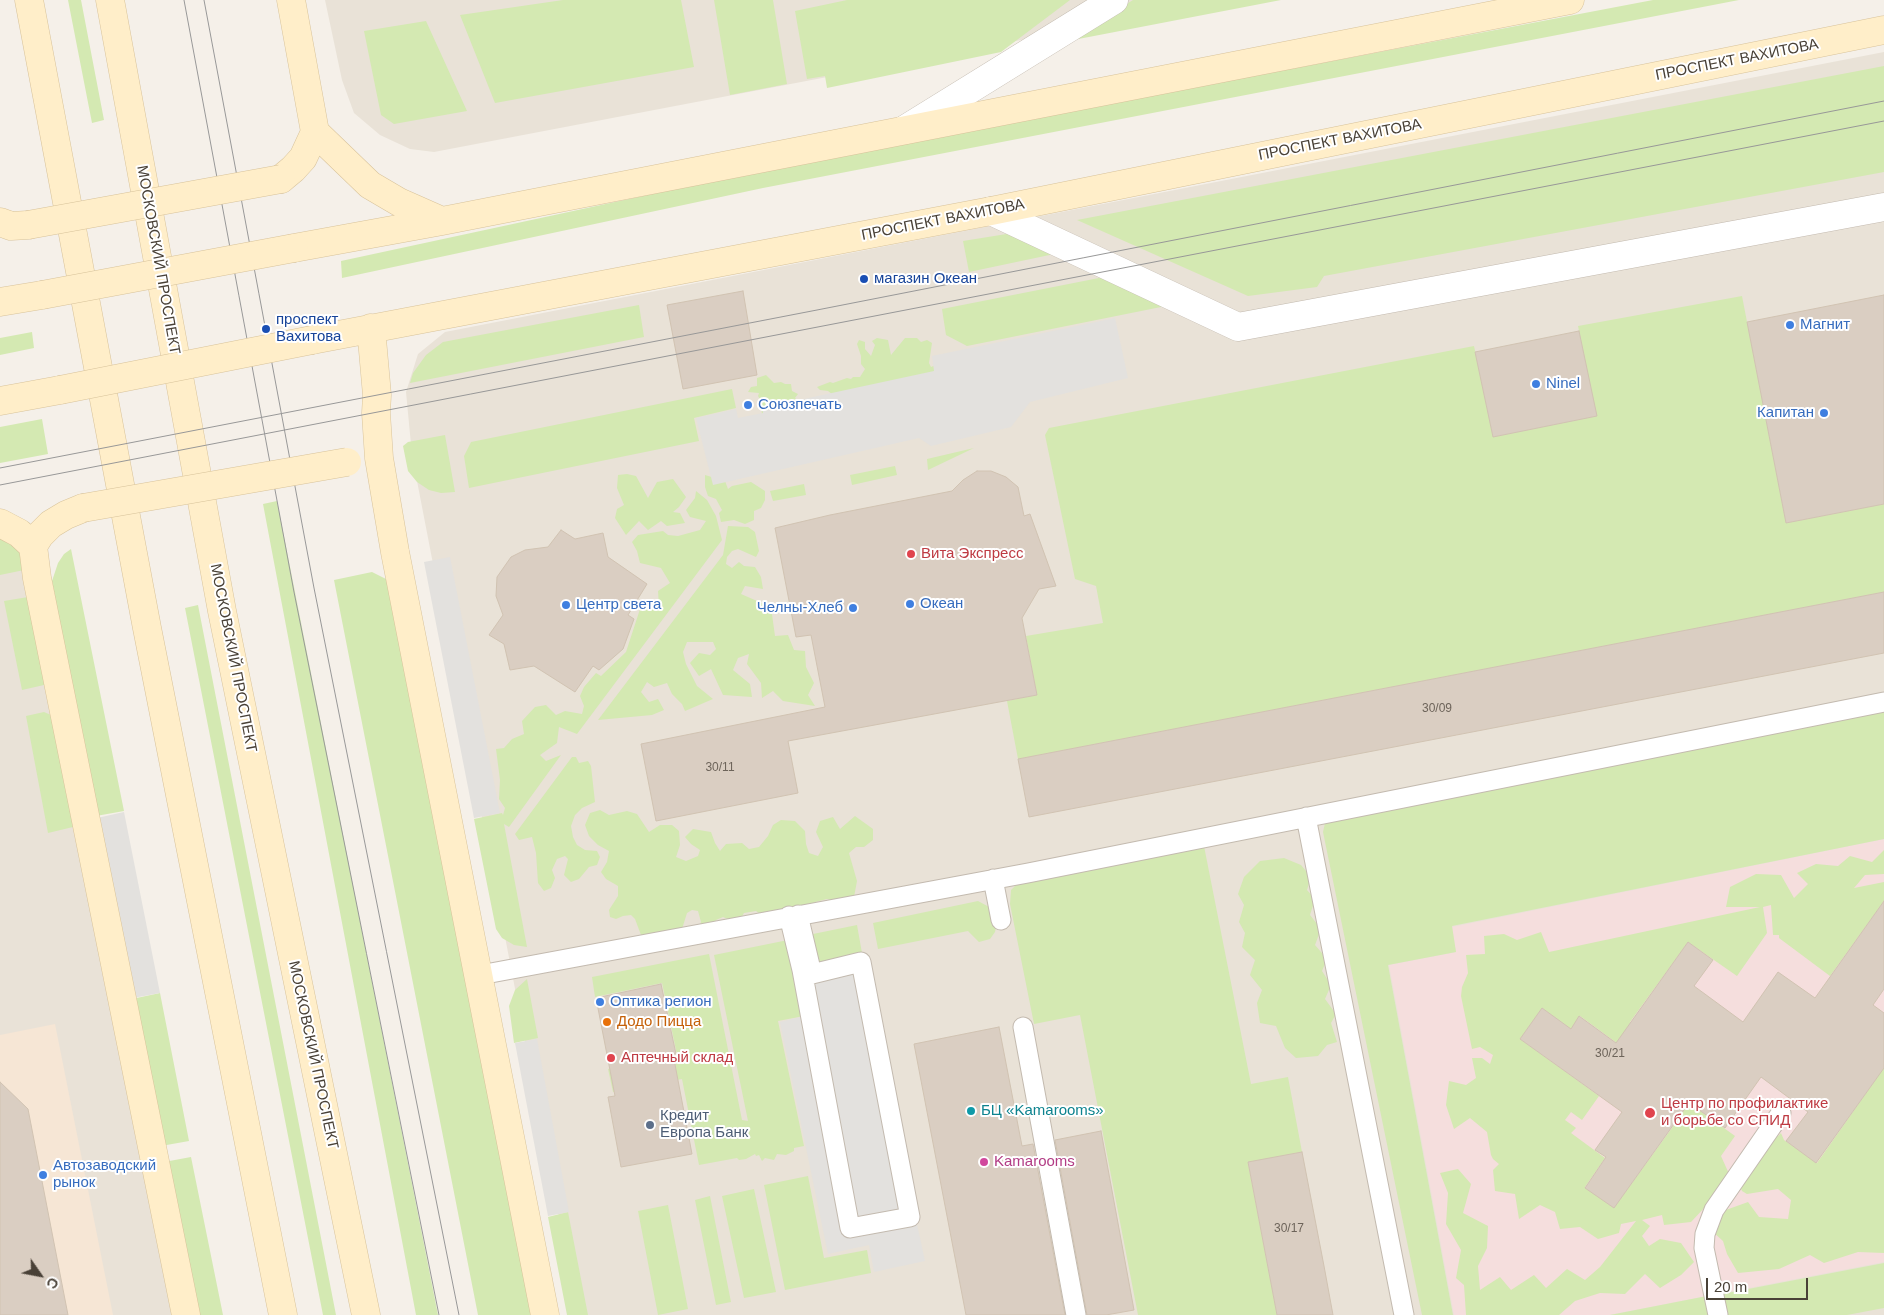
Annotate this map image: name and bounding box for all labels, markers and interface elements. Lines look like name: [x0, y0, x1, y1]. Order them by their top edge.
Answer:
street label: ПРОСПЕКТ ВАХИТОВА: [1654, 35, 1820, 85]
street label: ПРОСПЕКТ ВАХИТОВА: [1257, 115, 1423, 165]
street label: МОСКОВСКИЙ ПРОСПЕКТ: [132, 164, 184, 356]
street label: ПРОСПЕКТ ВАХИТОВА: [860, 195, 1026, 245]
place label: магазин Океан: [874, 270, 977, 288]
marker: магазин Океан: [858, 273, 870, 285]
place label: проспект Вахитова: [276, 311, 341, 346]
place label: Магнит: [1800, 316, 1850, 334]
marker: Магнит: [1784, 319, 1796, 331]
marker: проспект Вахитова: [260, 323, 272, 335]
place label: Ninel: [1546, 375, 1580, 393]
marker: Ninel: [1530, 378, 1542, 390]
place label: Союзпечать: [758, 396, 842, 414]
marker: Союзпечать: [742, 399, 754, 411]
place label: Капитан: [1757, 404, 1814, 422]
marker: Капитан: [1818, 407, 1830, 419]
place label: Вита Экспресс: [921, 545, 1023, 563]
marker: Вита Экспресс: [905, 548, 917, 560]
street label: МОСКОВСКИЙ ПРОСПЕКТ: [206, 562, 260, 754]
place label: Океан: [920, 595, 963, 613]
place label: Центр света: [576, 596, 661, 614]
marker: Океан: [904, 598, 916, 610]
marker: Центр света: [560, 599, 572, 611]
place label: Челны-Хлеб: [757, 599, 843, 617]
marker: Челны-Хлеб: [847, 602, 859, 614]
house number: 30/09: [1422, 702, 1452, 716]
house number: 30/11: [705, 761, 735, 775]
street label: МОСКОВСКИЙ ПРОСПЕКТ: [284, 959, 342, 1151]
place label: Оптика регион: [610, 993, 712, 1011]
marker: Оптика регион: [594, 996, 606, 1008]
place label: Додо Пицца: [617, 1013, 701, 1031]
marker: Додо Пицца: [601, 1016, 613, 1028]
house number: 30/21: [1595, 1047, 1625, 1061]
place label: Аптечный склад: [621, 1049, 733, 1067]
marker: Аптечный склад: [605, 1052, 617, 1064]
place label: Центр по профилактике и борьбе со СПИД: [1661, 1095, 1828, 1130]
place label: БЦ «Kamarooms»: [981, 1102, 1104, 1120]
marker: БЦ «Kamarooms»: [965, 1105, 977, 1117]
marker: Центр по профилактике и борьбе со СПИД: [1643, 1106, 1657, 1120]
place label: Кредит Европа Банк: [660, 1107, 748, 1142]
marker: Кредит Европа Банк: [644, 1119, 656, 1131]
place label: Kamarooms: [994, 1153, 1075, 1171]
marker: Kamarooms: [978, 1156, 990, 1168]
place label: Автозаводский рынок: [53, 1157, 156, 1192]
marker: Автозаводский рынок: [37, 1169, 49, 1181]
house number: 30/17: [1274, 1222, 1304, 1236]
north arrow: [15, 1250, 65, 1300]
scale bar: [1709, 1268, 1812, 1300]
text: С: [43, 1275, 62, 1292]
text: 20 m: [1714, 1278, 1747, 1295]

